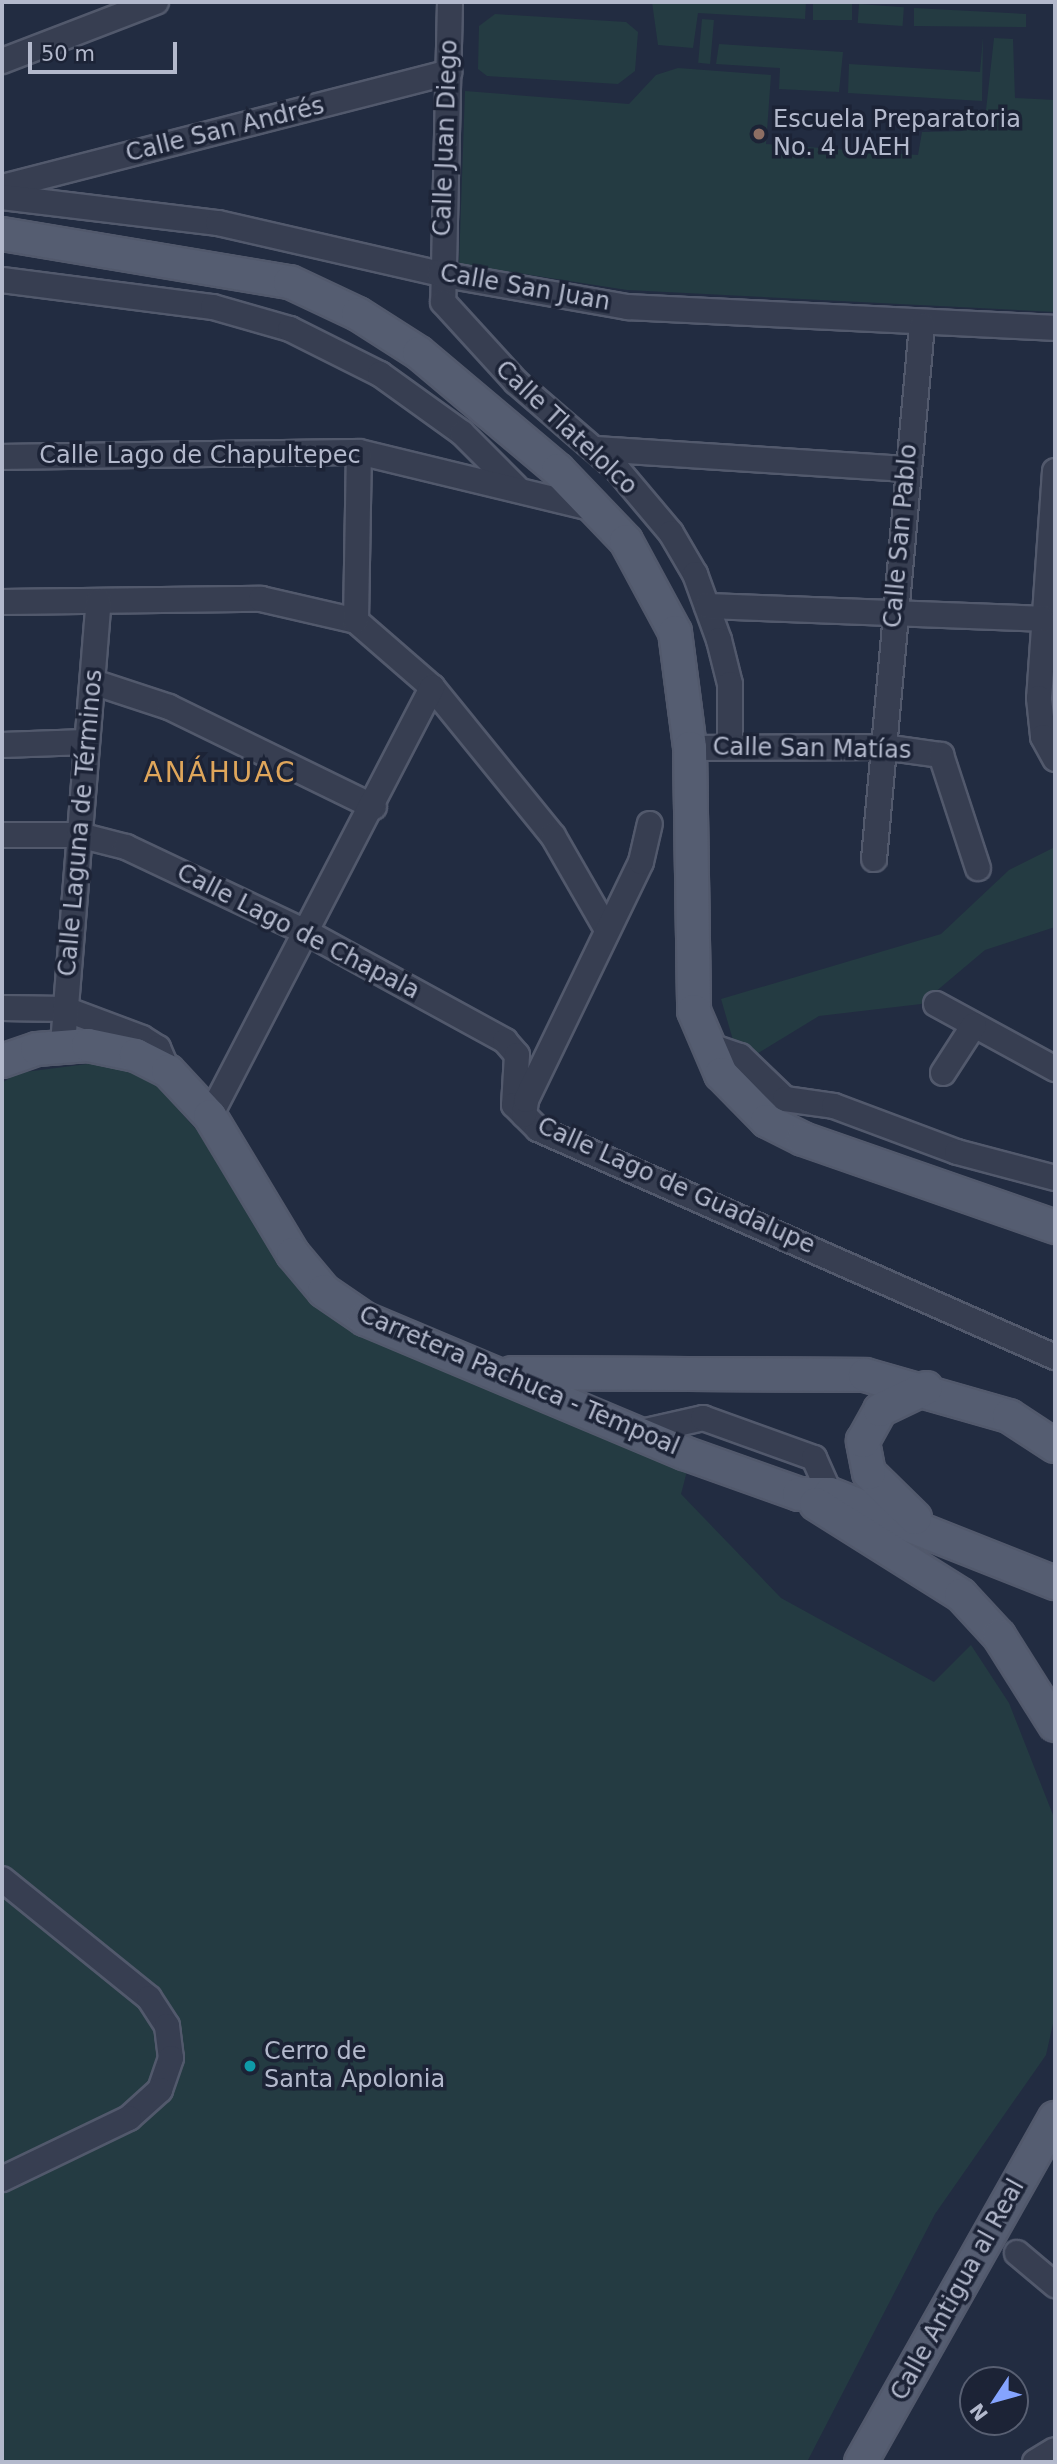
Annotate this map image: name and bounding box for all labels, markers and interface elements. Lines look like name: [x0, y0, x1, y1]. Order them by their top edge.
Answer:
scale bar: [32, 28, 180, 72]
street label: Calle Juan Diego: [428, 39, 464, 237]
text: 50 m: [41, 42, 95, 66]
street label: Calle San Andrés: [123, 91, 327, 169]
place label: Escuela Preparatoria No. 4 UAEH: [773, 106, 1021, 162]
marker: Escuela Preparatoria No. 4 UAEH: [751, 126, 767, 142]
street label: Calle San Juan: [438, 259, 612, 317]
street label: Calle Tlatelolco: [489, 355, 643, 501]
street label: Calle Lago de Chapultepec: [39, 442, 361, 470]
street label: Calle San Pablo: [879, 443, 923, 629]
street label: Calle Laguna de Términos: [53, 668, 109, 978]
street label: Calle San Matías: [712, 733, 912, 765]
district label: ANÁHUAC: [144, 756, 296, 790]
street label: Calle Lago de Chapala: [172, 858, 424, 1006]
street label: Calle Lago de Guadalupe: [533, 1112, 819, 1260]
street label: Carretera Pachuca - Tempoal: [355, 1300, 683, 1462]
place label: Cerro de Santa Apolonia: [264, 2038, 445, 2094]
marker: Cerro de Santa Apolonia: [242, 2058, 258, 2074]
street label: Calle Antigua al Real: [885, 2174, 1031, 2406]
north arrow: [959, 2366, 1029, 2436]
text: N: [965, 2399, 992, 2425]

